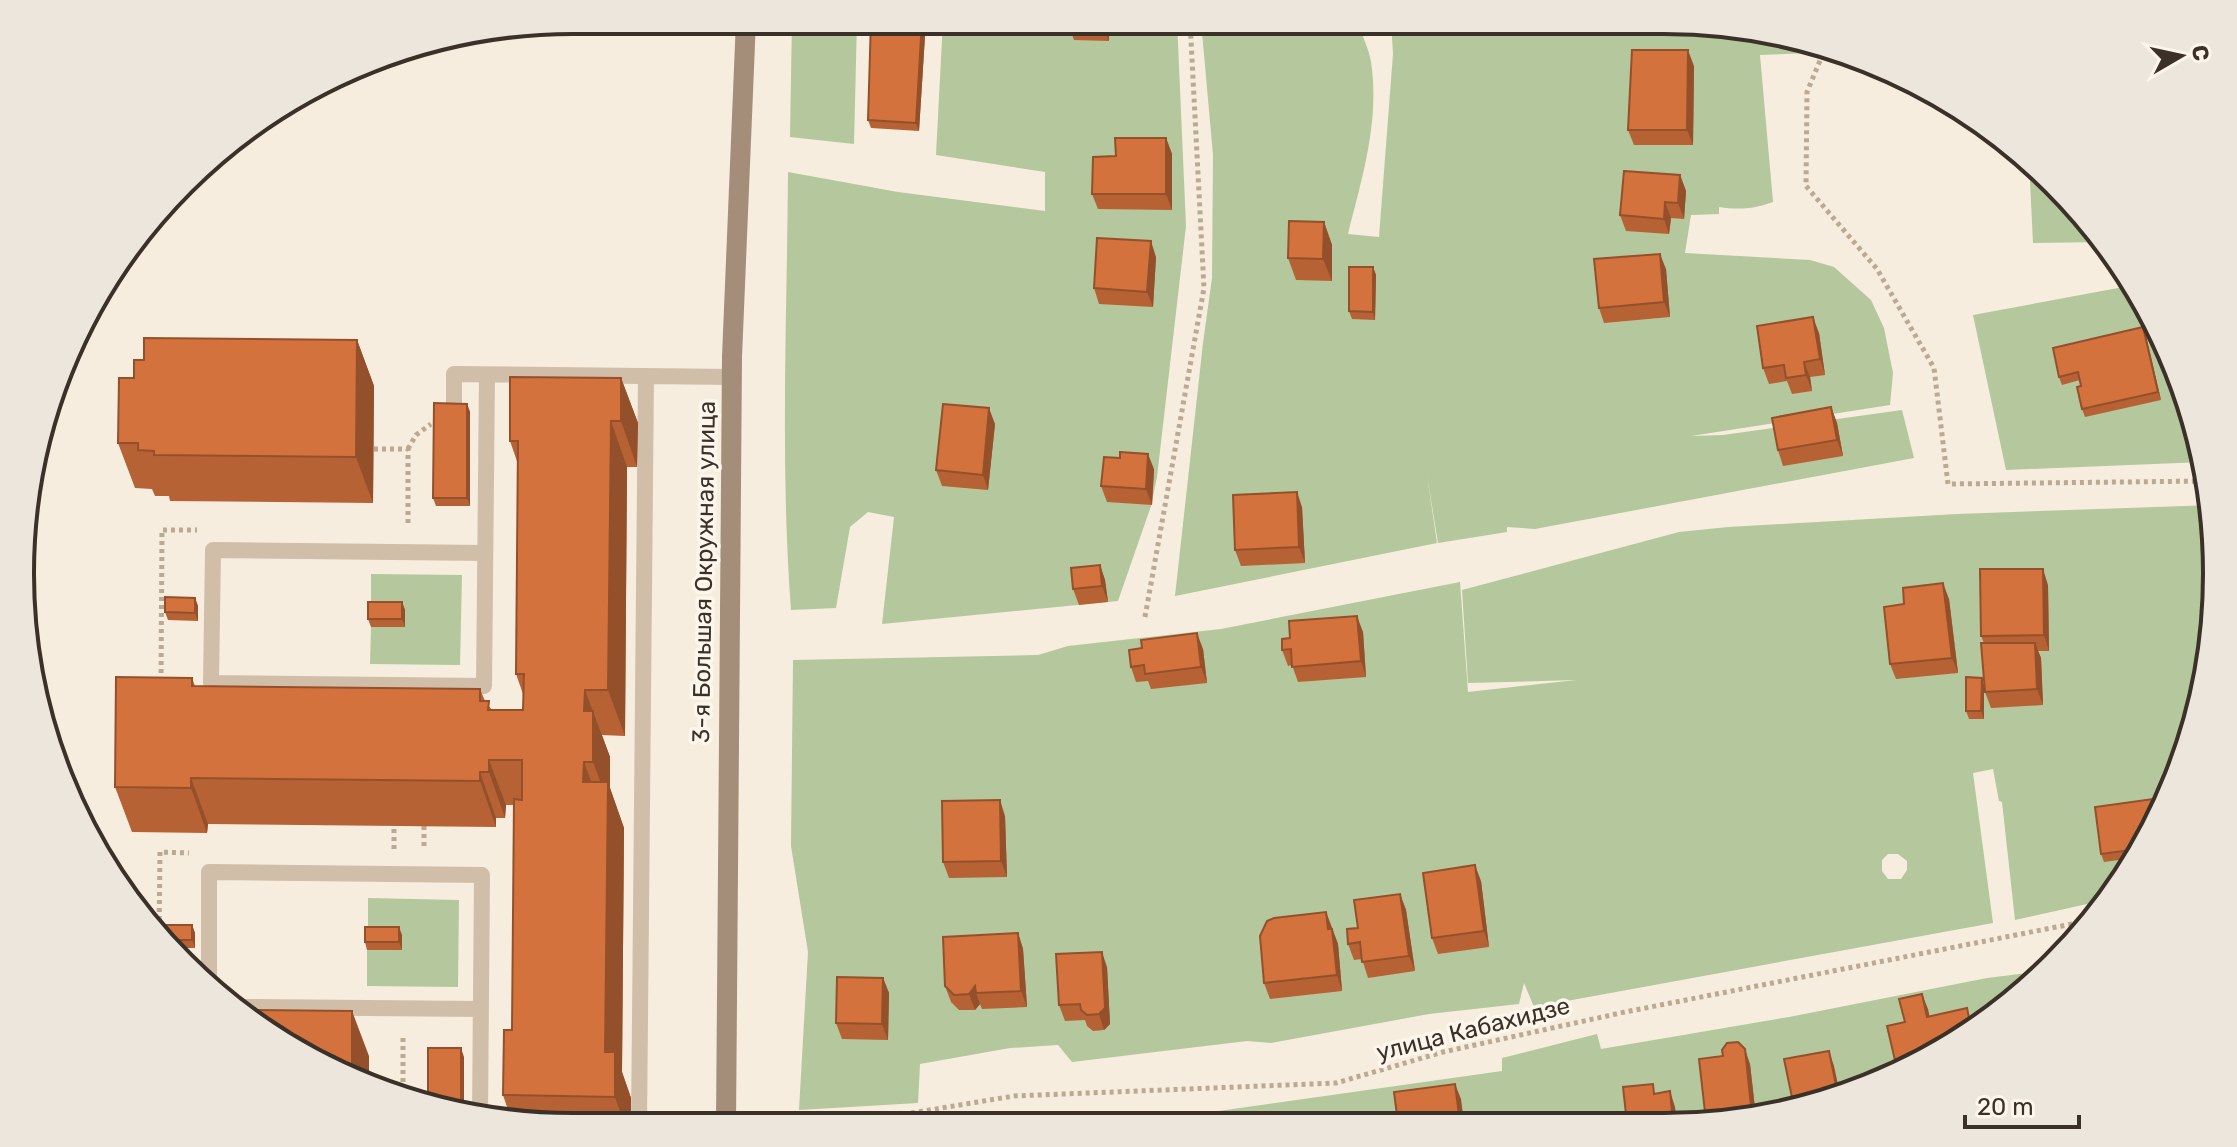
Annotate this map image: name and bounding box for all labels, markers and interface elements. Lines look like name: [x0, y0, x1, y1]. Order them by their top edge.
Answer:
north arrow: [2141, 16, 2221, 96]
text: С: [2186, 43, 2215, 63]
street label: 3-я Большая Окружная улица: [687, 401, 721, 743]
street label: улица Кабахидзе: [1373, 991, 1573, 1067]
scale bar: [1965, 1079, 2079, 1129]
text: 20 m: [1977, 1093, 2034, 1121]

